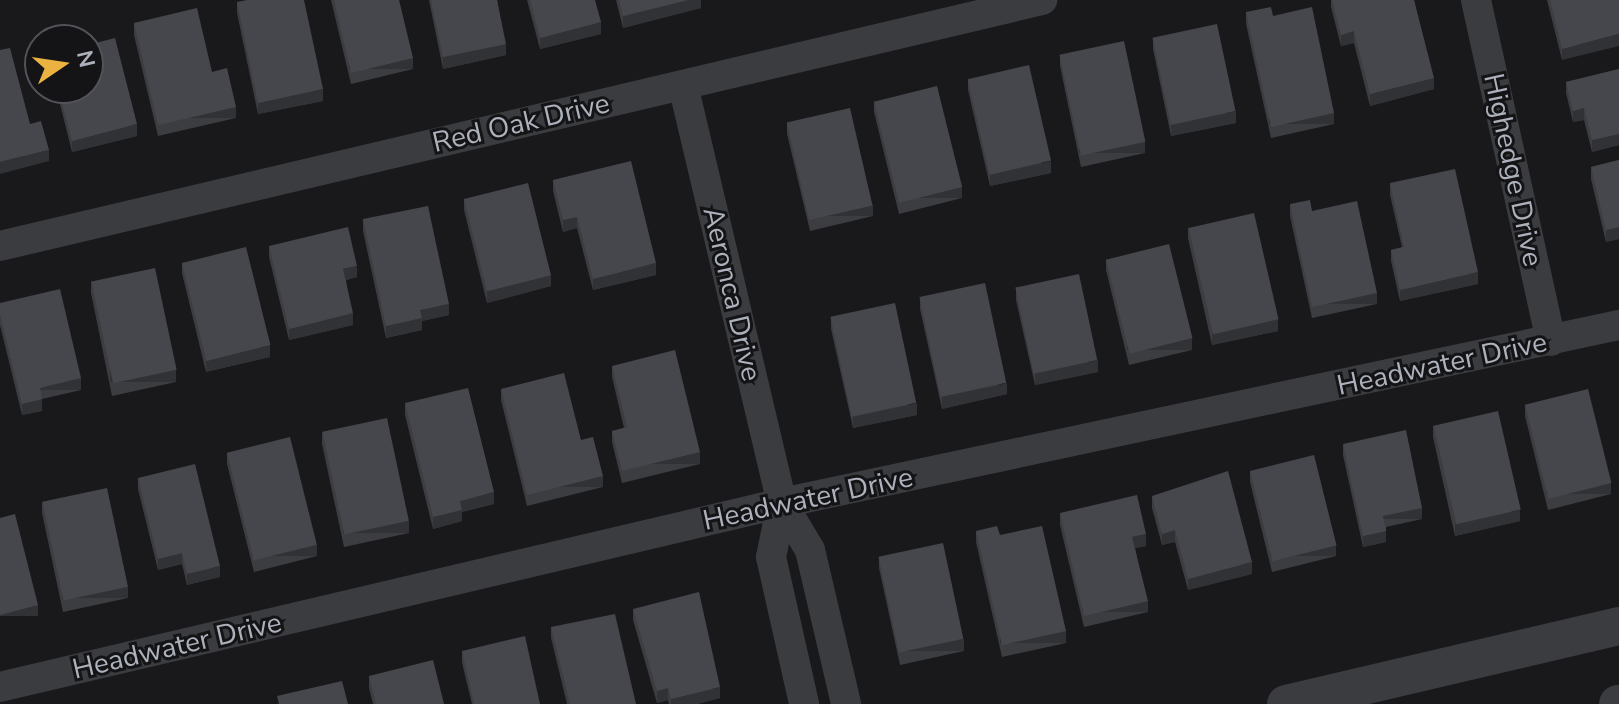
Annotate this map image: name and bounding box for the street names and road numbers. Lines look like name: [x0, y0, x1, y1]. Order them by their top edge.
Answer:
street label: Highedge Drive: [1476, 71, 1550, 269]
street label: Red Oak Drive: [429, 86, 613, 160]
street label: Aeronca Drive: [696, 204, 768, 384]
street label: Headwater Drive: [1334, 325, 1550, 403]
street label: Headwater Drive: [700, 460, 916, 538]
street label: Headwater Drive: [69, 606, 285, 686]

